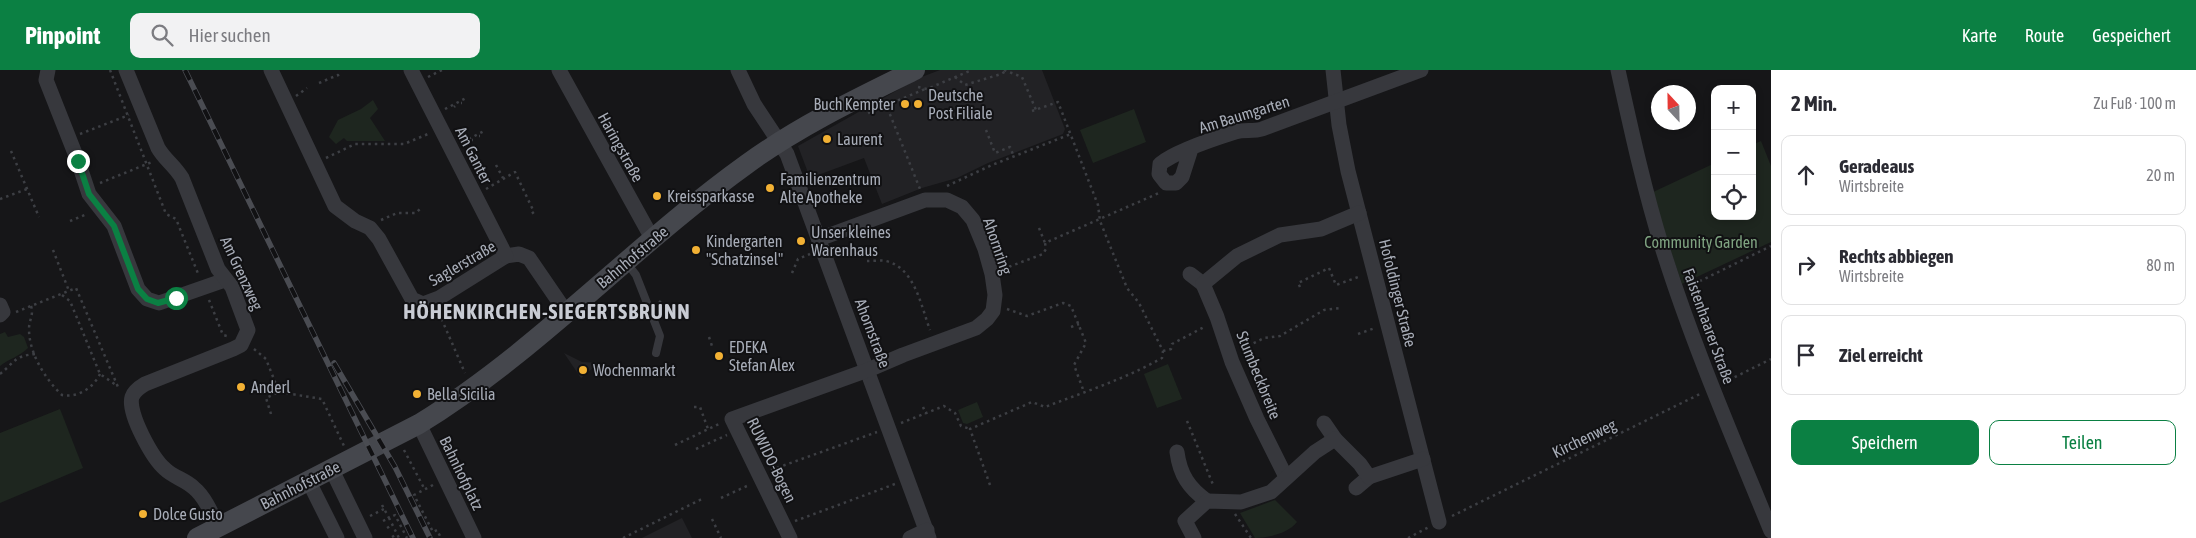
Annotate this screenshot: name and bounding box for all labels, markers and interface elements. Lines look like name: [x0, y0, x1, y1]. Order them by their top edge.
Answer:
search box: [130, 13, 480, 58]
icon: search: [148, 21, 176, 49]
text: Pinpoint: [25, 22, 100, 49]
text: Hier suchen: [188, 24, 271, 46]
text: Karte: [1962, 25, 1997, 46]
text: Route: [2025, 25, 2064, 46]
text: Gespeichert: [2092, 25, 2171, 46]
north arrow: [1651, 85, 1696, 130]
map controls: [1711, 85, 1756, 220]
button: +: [1711, 85, 1756, 130]
place label: Deutsche Post Filiale: [928, 86, 992, 122]
text: 2 Min.: [1791, 91, 1837, 115]
street label: Am Baumgarten: [1196, 92, 1292, 137]
text: Zu Fuß · 100 m: [2093, 94, 2176, 112]
place label: Buch Kempter: [813, 95, 895, 114]
marker: Buch Kempter: [899, 98, 911, 110]
marker: Deutsche Post Filiale: [912, 98, 924, 110]
street label: Haringstraße: [594, 109, 647, 185]
street label: Am Ganter: [452, 123, 496, 187]
place label: Laurent: [837, 130, 883, 148]
button: −: [1711, 130, 1756, 175]
marker: Laurent: [821, 133, 833, 145]
route end: [67, 150, 90, 173]
text: Geradeaus: [1839, 155, 1914, 177]
icon: ahead: [1792, 161, 1820, 189]
text: 20 m: [2146, 166, 2175, 184]
place label: Familienzentrum Alte Apotheke: [780, 170, 881, 207]
button: locate: [1711, 175, 1756, 220]
text: Wirtsbreite: [1839, 177, 1904, 195]
marker: Familienzentrum Alte Apotheke: [764, 182, 776, 194]
place label: Kreissparkasse: [667, 187, 755, 206]
marker: Kreissparkasse: [651, 190, 663, 202]
street label: Ahornring: [979, 215, 1016, 277]
street label: Bahnhofstraße: [593, 222, 671, 292]
place label: Unser kleines Warenhaus: [811, 223, 891, 259]
place label: Kindergarten "Schatzinsel": [706, 232, 783, 268]
street label: Am Grenzweg: [216, 233, 267, 313]
park label: Community Garden: [1644, 233, 1758, 252]
marker: Unser kleines Warenhaus: [795, 235, 807, 247]
street label: Saglerstraße: [425, 237, 499, 290]
street label: Hofoldinger Straße: [1375, 237, 1420, 349]
marker: Kindergarten "Schatzinsel": [690, 244, 702, 256]
text: Rechts abbiegen: [1839, 245, 1954, 267]
icon: right: [1792, 251, 1820, 279]
text: 80 m: [2146, 256, 2175, 274]
street label: Faistenhaarer Straße: [1680, 266, 1738, 386]
text: Wirtsbreite: [1839, 267, 1904, 285]
route start: [165, 287, 188, 310]
street label: Ahornstraße: [852, 296, 894, 370]
district label: HÖHENKIRCHEN-SIEGERTSBRUNN: [403, 299, 691, 323]
street label: Stumbeckbreite: [1233, 328, 1285, 422]
place label: EDEKA Stefan Alex: [729, 338, 795, 374]
icon: arrive: [1792, 341, 1820, 369]
text: Ziel erreicht: [1839, 344, 1923, 366]
marker: EDEKA Stefan Alex: [713, 350, 725, 362]
place label: Wochenmarkt: [593, 361, 676, 379]
marker: Wochenmarkt: [577, 364, 589, 376]
place label: Anderl: [251, 378, 291, 396]
marker: Anderl: [235, 381, 247, 393]
place label: Bella Sicilia: [427, 385, 495, 403]
marker: Bella Sicilia: [411, 388, 423, 400]
street label: RUWIDO-Bogen: [743, 415, 800, 506]
street label: Kirchenweg: [1549, 415, 1619, 462]
button: Speichern: [1791, 420, 1979, 465]
button: Teilen: [1989, 420, 2176, 465]
street label: Bahnhofplatz: [436, 433, 488, 513]
street label: Bahnhofstraße: [257, 457, 343, 513]
place label: Dolce Gusto: [153, 505, 223, 523]
marker: Dolce Gusto: [137, 508, 149, 520]

